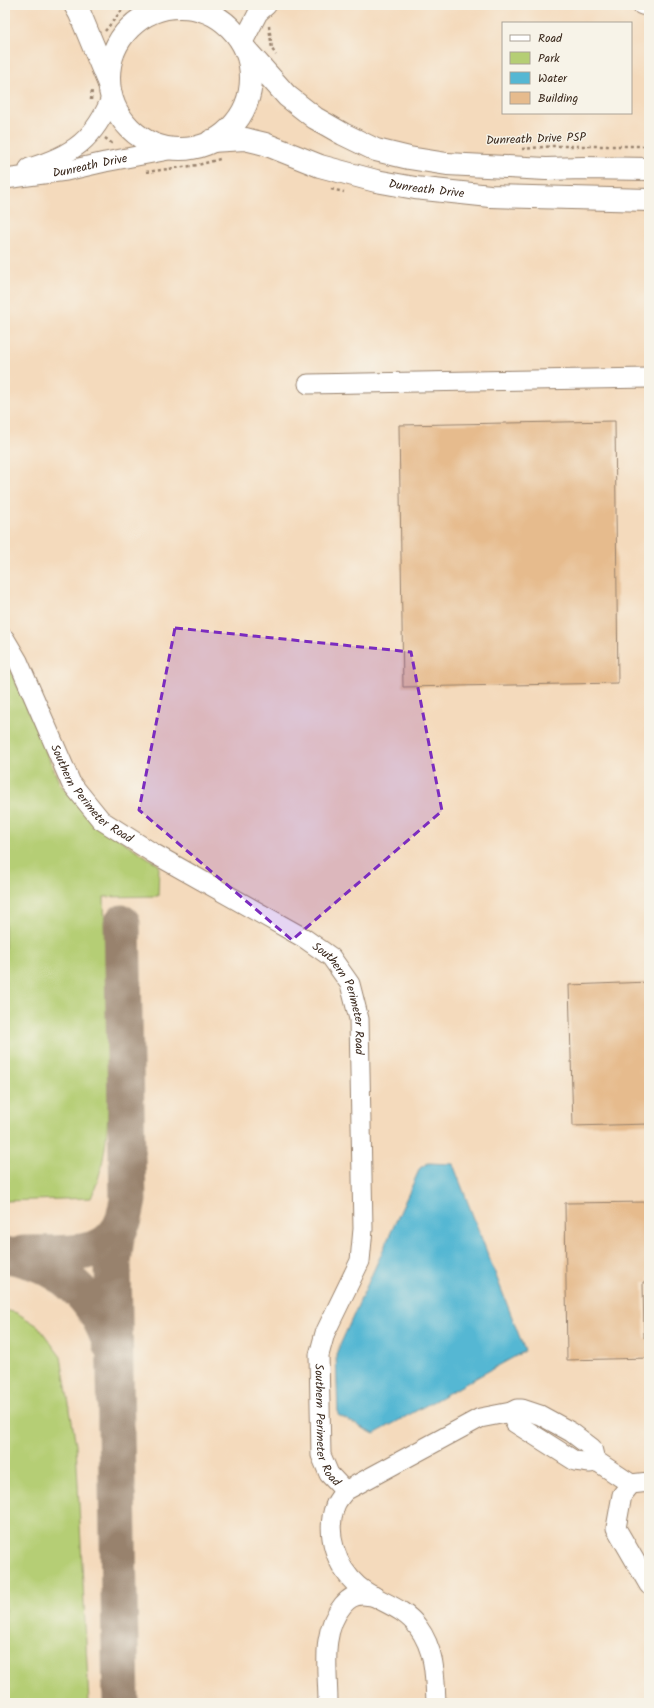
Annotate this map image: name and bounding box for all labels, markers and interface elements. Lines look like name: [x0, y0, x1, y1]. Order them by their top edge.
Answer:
legend: [502, 22, 632, 114]
text: Road: [538, 29, 563, 48]
text: Park: [538, 49, 560, 68]
text: Water: [538, 69, 568, 88]
text: Building: [538, 89, 578, 108]
street label: Dunreath Drive PSP: [486, 128, 587, 150]
street label: Dunreath Drive: [51, 148, 129, 182]
street label: Dunreath Drive: [387, 174, 466, 203]
street label: Southern Perimeter Road: [46, 741, 138, 848]
street label: Southern Perimeter Road: [308, 937, 369, 1056]
street label: Southern Perimeter Road: [310, 1364, 346, 1491]

